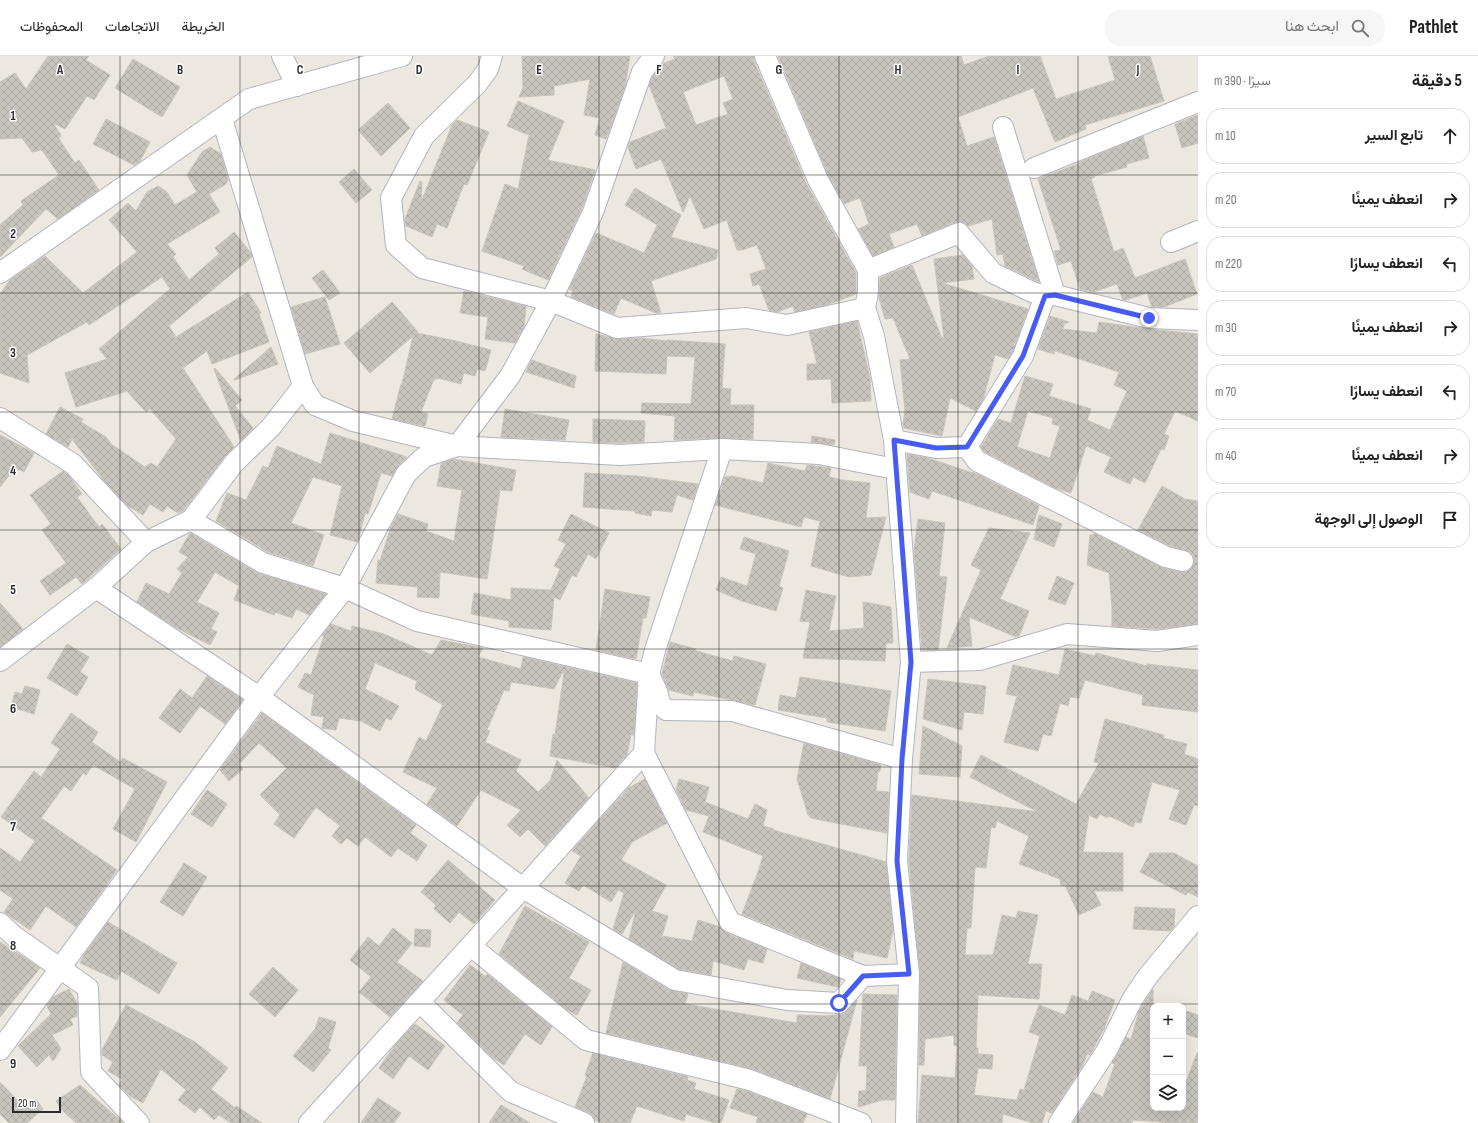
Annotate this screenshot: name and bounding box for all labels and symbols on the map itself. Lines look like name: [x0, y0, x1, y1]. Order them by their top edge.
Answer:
text: A: [56, 62, 64, 78]
text: B: [177, 62, 183, 78]
text: C: [297, 62, 304, 78]
text: D: [416, 62, 423, 78]
text: E: [536, 62, 542, 78]
text: F: [656, 62, 662, 78]
text: G: [776, 62, 783, 78]
text: H: [895, 62, 902, 78]
text: I: [1017, 62, 1020, 78]
text: J: [1136, 62, 1140, 78]
text: 1: [10, 108, 16, 124]
text: 2: [10, 226, 16, 242]
route end: [1140, 309, 1158, 327]
text: 3: [10, 345, 16, 361]
text: 4: [10, 463, 16, 479]
text: 5: [10, 582, 16, 598]
text: 6: [10, 701, 16, 717]
text: 7: [10, 819, 16, 835]
text: 8: [10, 938, 16, 954]
route start: [830, 994, 848, 1012]
text: 9: [10, 1056, 16, 1072]
scale bar: [12, 1095, 61, 1114]

